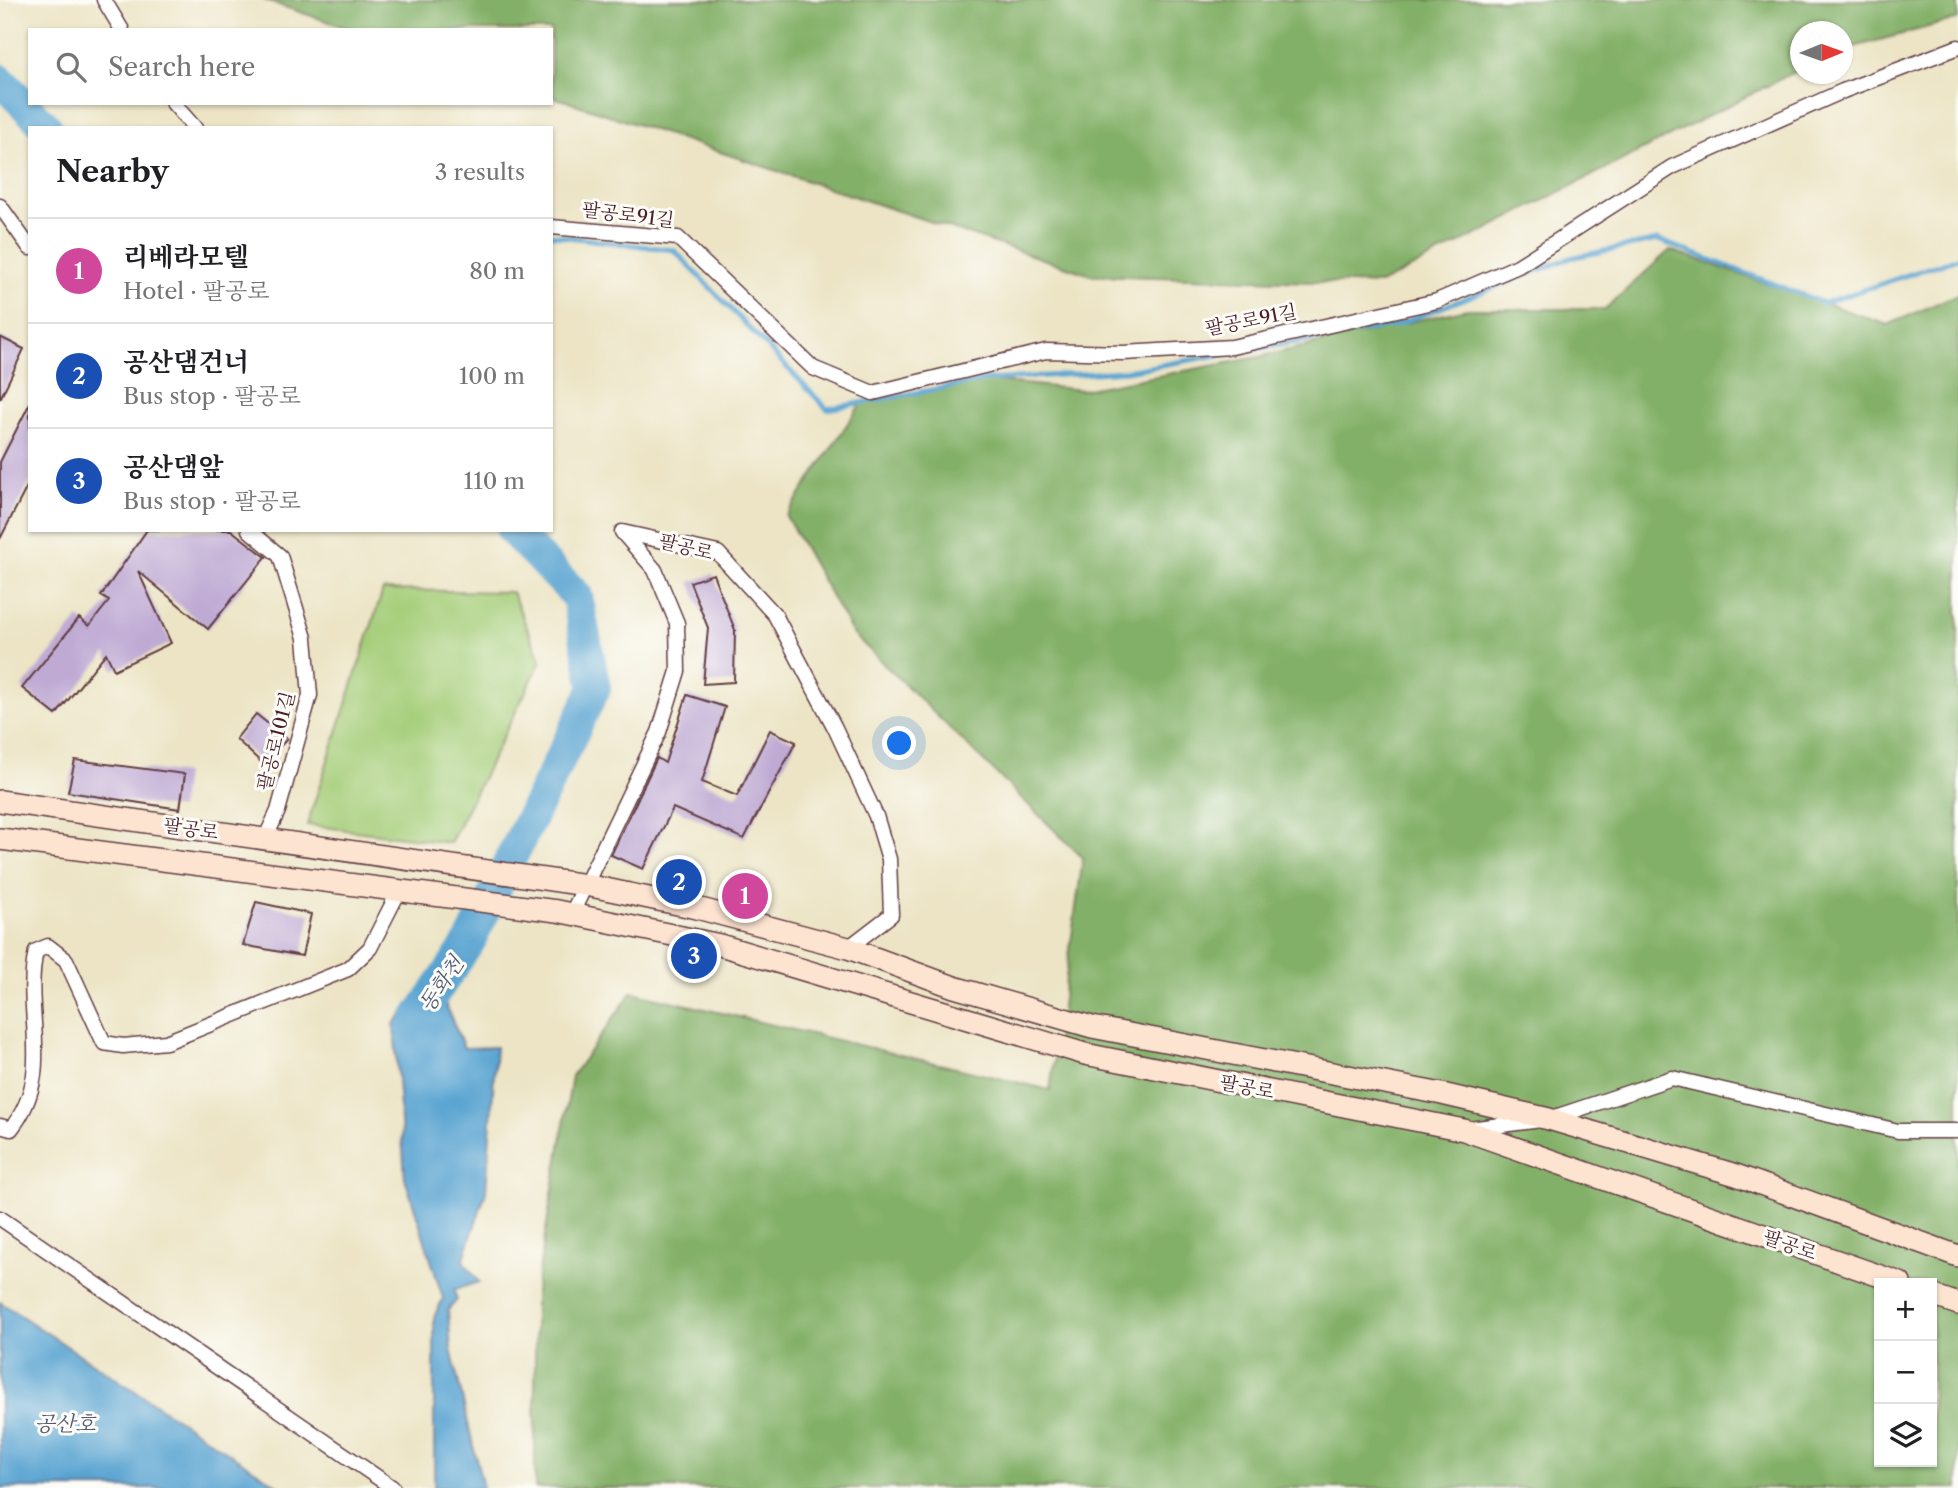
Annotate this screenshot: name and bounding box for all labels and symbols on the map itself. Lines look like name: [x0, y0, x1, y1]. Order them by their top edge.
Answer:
north arrow: [1790, 21, 1853, 84]
street label: 팔공로91길: [581, 198, 675, 232]
street label: 팔공로91길: [1203, 300, 1299, 340]
street label: 팔공로: [657, 529, 715, 565]
street label: 팔공로101길: [253, 689, 299, 793]
your location: [882, 726, 916, 760]
street label: 팔공로: [162, 814, 220, 844]
pin: 2: [656, 856, 702, 908]
pin: 1: [722, 870, 768, 922]
pin: 3: [671, 930, 717, 982]
water label: 동화천: [414, 950, 469, 1016]
street label: 팔공로: [1218, 1070, 1276, 1104]
street label: 팔공로: [1760, 1225, 1820, 1265]
water label: 공산호: [35, 1411, 97, 1436]

